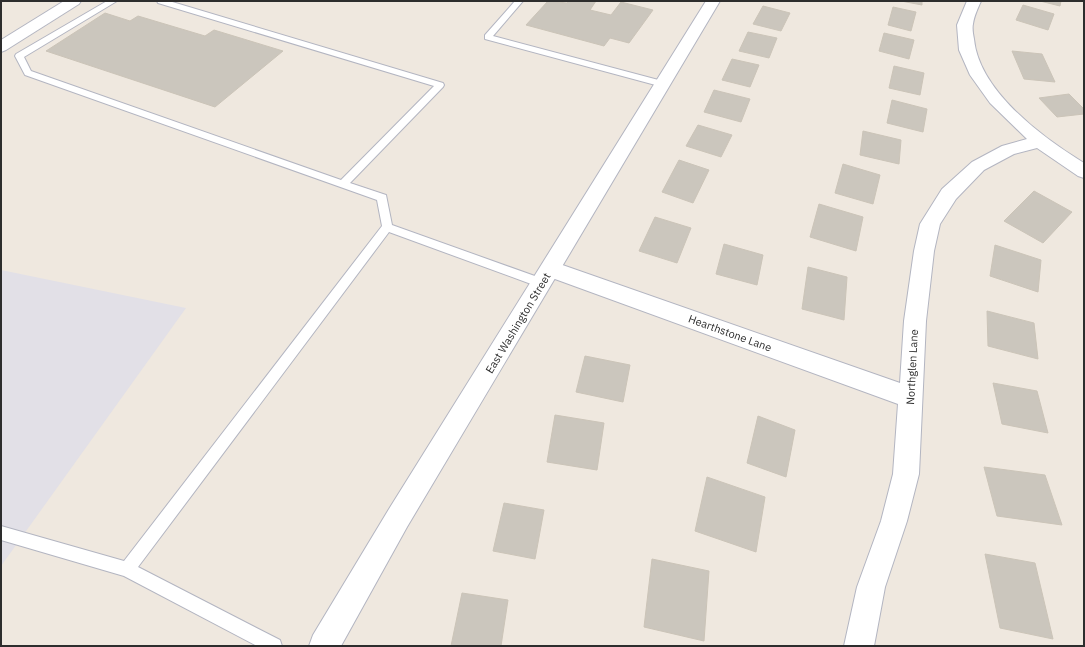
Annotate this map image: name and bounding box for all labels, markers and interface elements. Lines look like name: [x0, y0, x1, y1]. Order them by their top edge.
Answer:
street label: East Washington Street: [482, 270, 554, 376]
street label: Hearthstone Lane: [686, 311, 774, 355]
street label: Northglen Lane: [903, 329, 921, 405]

